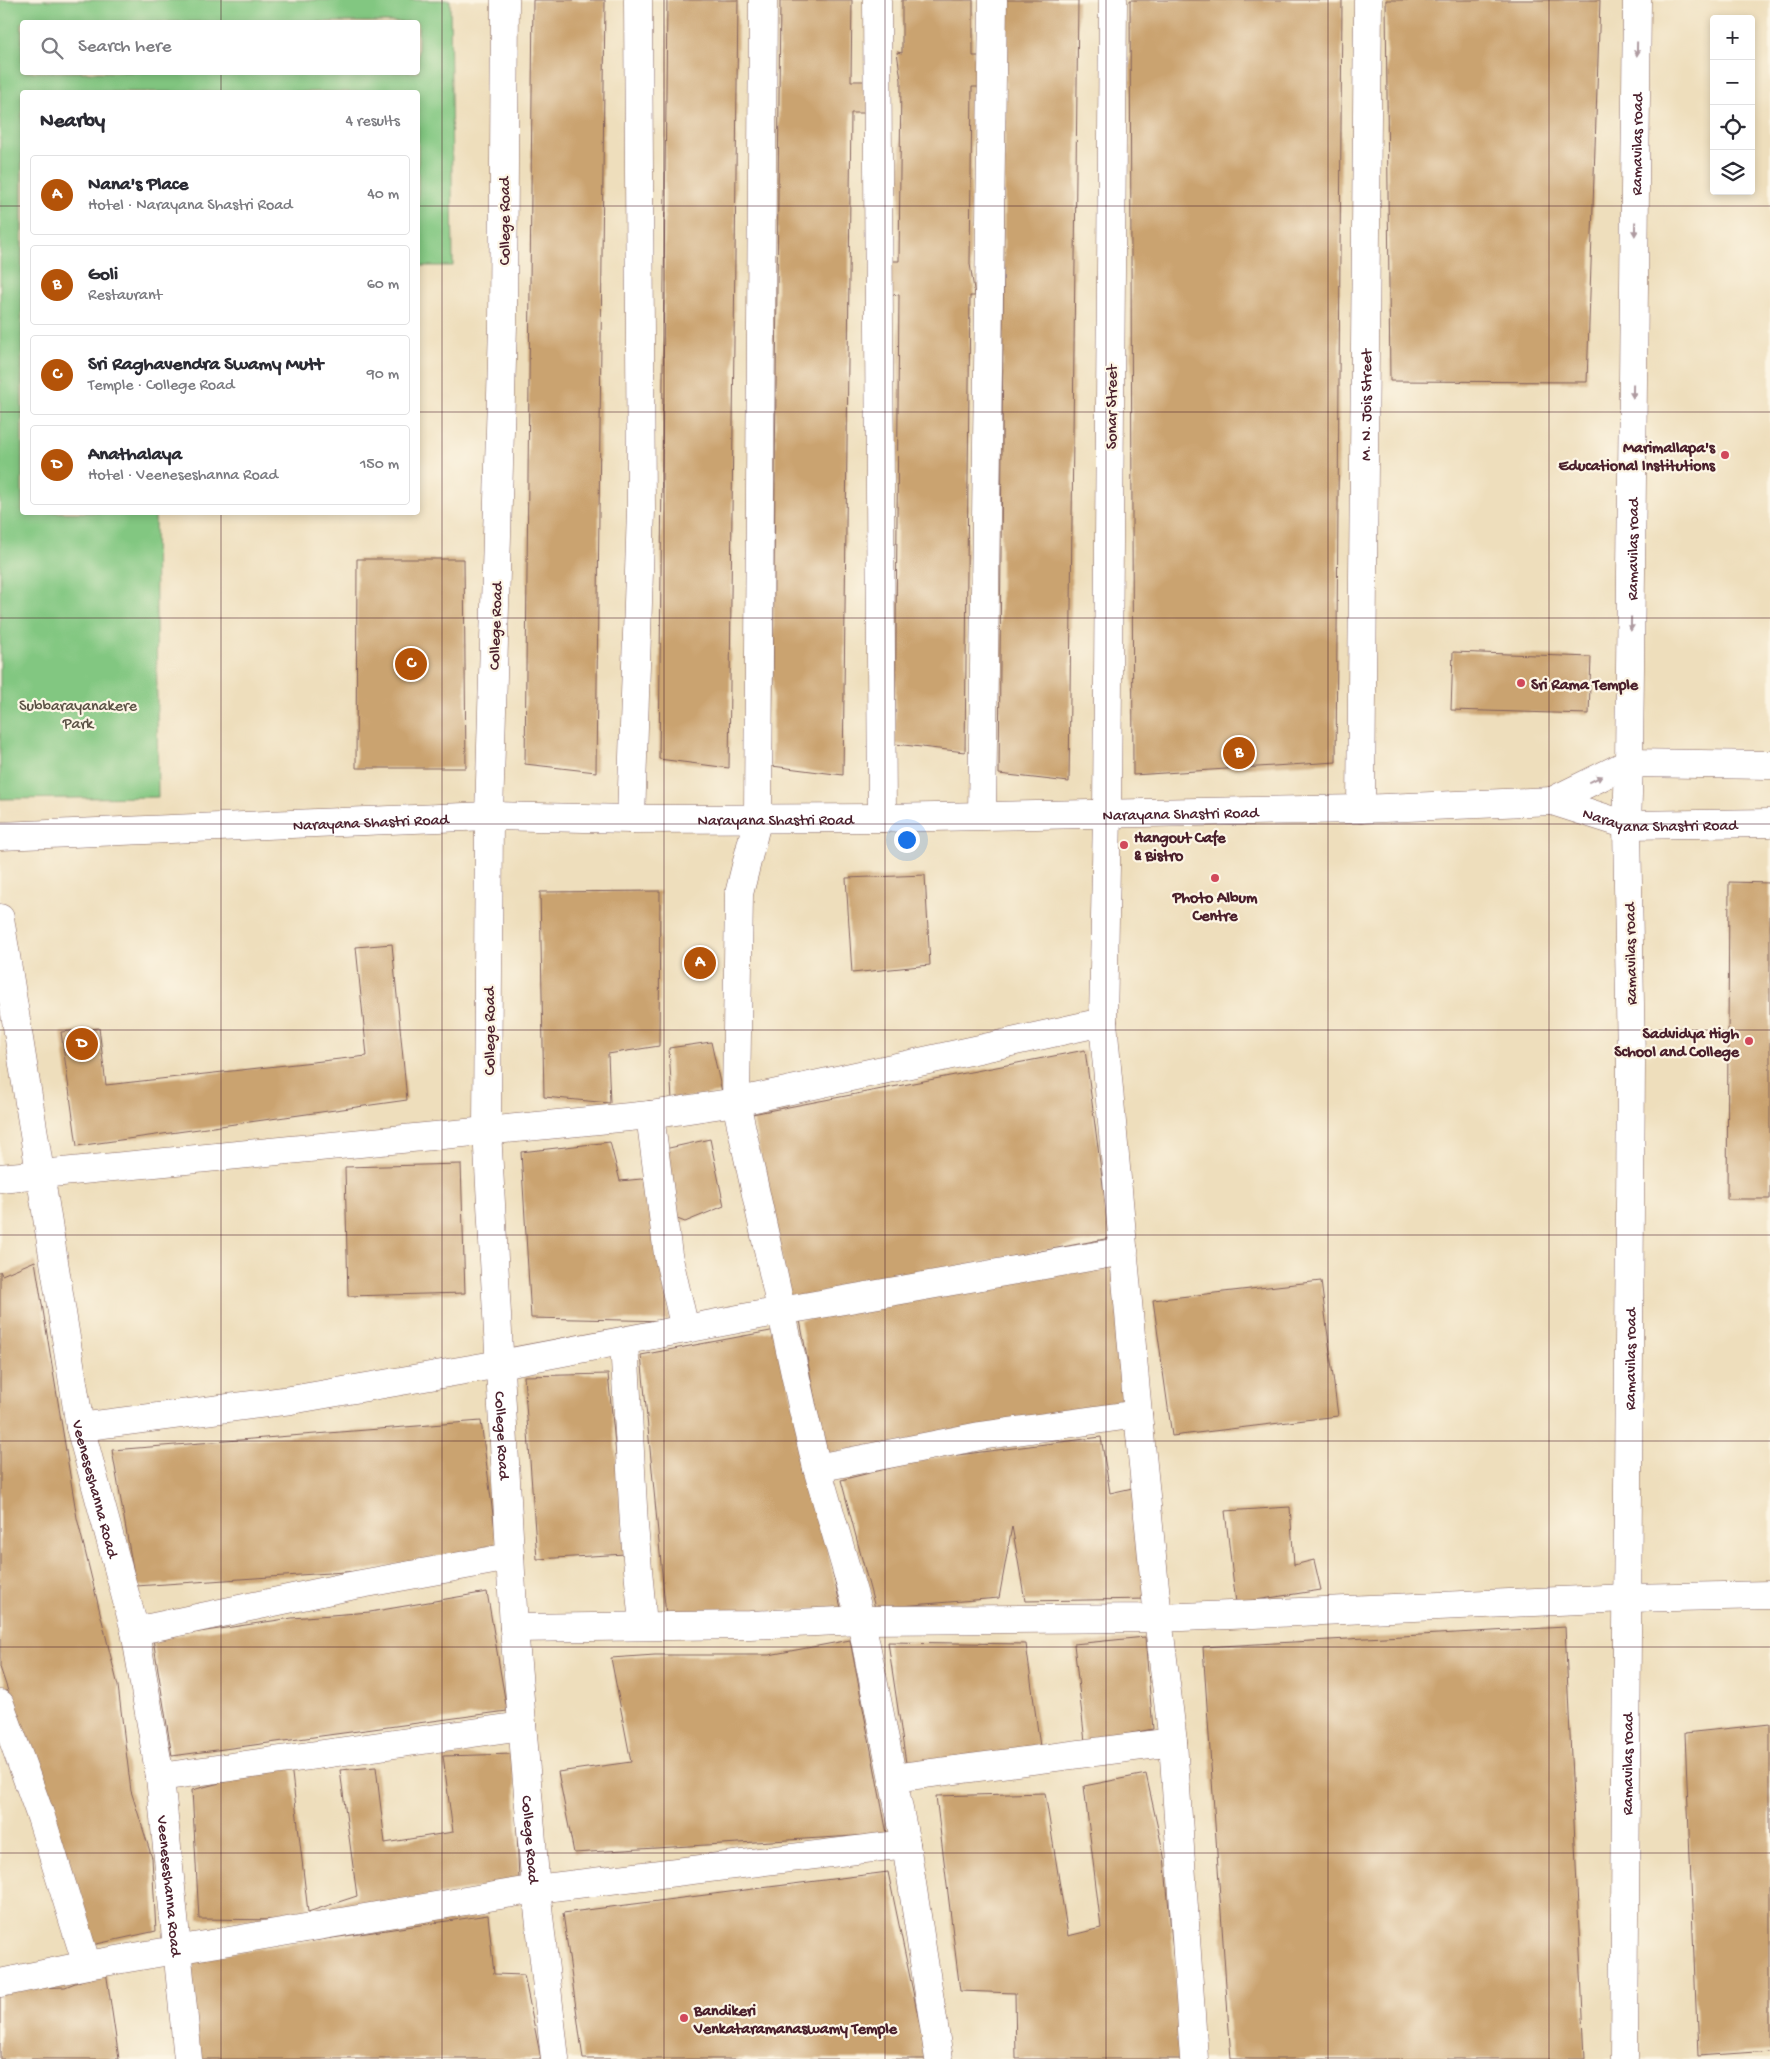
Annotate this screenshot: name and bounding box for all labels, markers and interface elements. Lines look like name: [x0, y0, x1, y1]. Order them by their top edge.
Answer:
map controls: [1710, 15, 1755, 195]
button: +: [1710, 15, 1755, 60]
search box: [20, 20, 420, 75]
icon: search: [38, 34, 66, 62]
text: Search here: [78, 36, 172, 59]
one-way arrow: [1633, 41, 1641, 57]
button: −: [1710, 60, 1755, 105]
street label: Ramavilas road: [1629, 91, 1649, 195]
button: locate: [1710, 105, 1755, 150]
text: Nearby: [40, 110, 105, 135]
text: 4 results: [345, 113, 400, 132]
button: layers: [1710, 150, 1755, 195]
text: Nana's Place: [88, 174, 188, 197]
street label: College Road: [497, 175, 516, 265]
text: A: [52, 186, 62, 205]
text: 40 m: [367, 186, 399, 205]
text: Hotel · Narayana Shastri Road: [88, 197, 292, 216]
one-way arrow: [1631, 221, 1639, 237]
text: Goli: [88, 264, 118, 287]
text: B: [53, 276, 61, 295]
text: 60 m: [367, 276, 399, 295]
text: Restaurant: [88, 287, 162, 306]
street label: M. N. Jois Street: [1358, 348, 1378, 461]
text: Sri Raghavendra Swamy Mutt: [88, 354, 323, 377]
street label: Sonar Street: [1104, 363, 1123, 449]
text: C: [53, 366, 61, 385]
text: 90 m: [367, 366, 399, 385]
text: Temple · College Road: [88, 377, 234, 396]
one-way arrow: [1629, 383, 1637, 399]
place label: Marimallapa's Educational Institutions: [1559, 440, 1716, 477]
text: Anathalaya: [88, 444, 182, 467]
marker: Marimallapa's Educational Institutions: [1719, 449, 1731, 461]
text: D: [52, 456, 62, 475]
text: 150 m: [360, 456, 399, 475]
text: Hotel · Veeneseshanna Road: [88, 467, 278, 486]
street label: Ramavilas road: [1625, 496, 1645, 600]
street label: College Road: [486, 580, 509, 671]
one-way arrow: [1627, 616, 1635, 632]
pin: C: [395, 645, 427, 683]
marker: Sri Rama Temple: [1515, 677, 1527, 689]
place label: Sri Rama Temple: [1531, 677, 1639, 696]
park label: Subbarayanakere Park: [19, 698, 138, 735]
pin: B: [1223, 734, 1255, 772]
one-way arrow: [1589, 775, 1603, 783]
street label: Narayana Shastri Road: [1102, 805, 1260, 827]
street label: Narayana Shastri Road: [1580, 805, 1739, 838]
street label: Narayana Shastri Road: [292, 812, 451, 837]
street label: Narayana Shastri Road: [697, 812, 855, 832]
your location: [894, 827, 920, 853]
place label: Hangout Cafe & Bistro: [1134, 829, 1226, 867]
marker: Hangout Cafe & Bistro: [1118, 839, 1130, 851]
marker: Photo Album Centre: [1209, 872, 1221, 884]
place label: Photo Album Centre: [1172, 890, 1258, 927]
street label: Ramavilas road: [1622, 901, 1643, 1005]
pin: A: [684, 944, 716, 982]
street label: College Road: [482, 985, 501, 1075]
pin: D: [66, 1025, 98, 1063]
place label: Sadvidya High School and College: [1614, 1026, 1740, 1063]
marker: Sadvidya High School and College: [1743, 1035, 1755, 1047]
street label: Ramavilas road: [1623, 1306, 1642, 1410]
street label: College Road: [488, 1391, 512, 1482]
street label: Veeneseshanna Road: [66, 1418, 121, 1562]
street label: Ramavilas road: [1620, 1711, 1639, 1815]
street label: College Road: [515, 1795, 542, 1886]
street label: Veeneseshanna Road: [151, 1814, 184, 1959]
place label: Bandikeri Venkataramanaswamy Temple: [693, 2003, 898, 2040]
marker: Bandikeri Venkataramanaswamy Temple: [678, 2012, 690, 2024]

